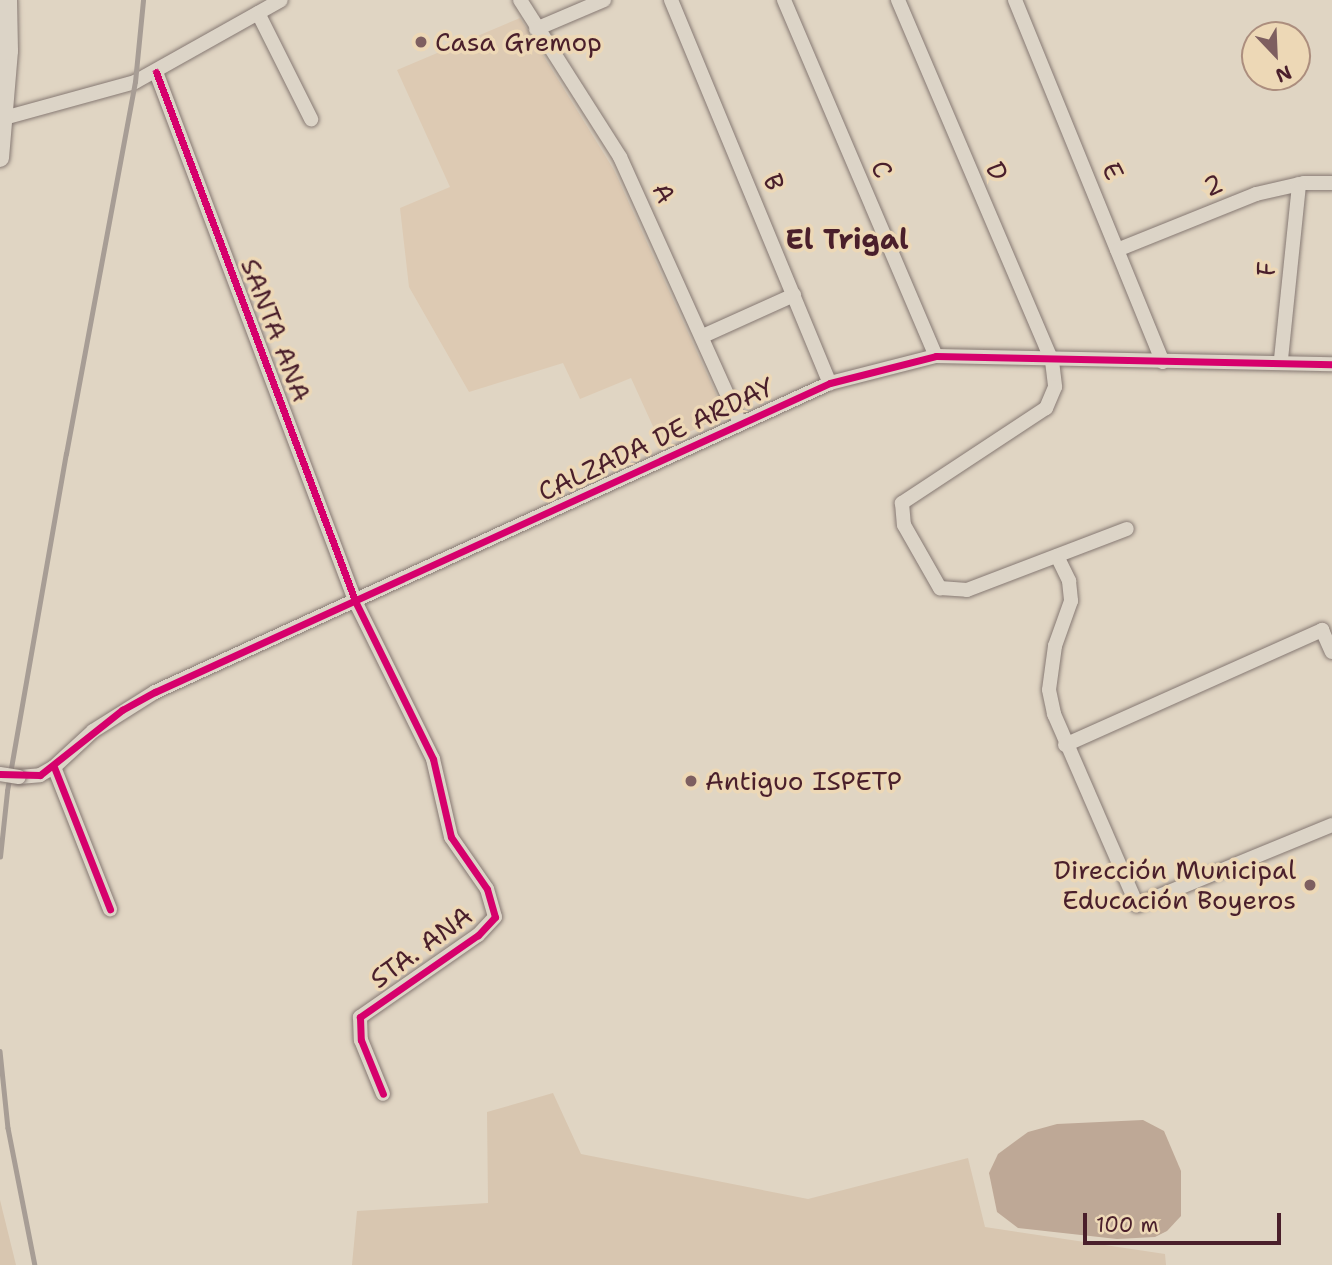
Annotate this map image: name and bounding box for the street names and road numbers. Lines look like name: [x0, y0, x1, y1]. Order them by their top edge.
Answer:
street label: C: [865, 156, 899, 182]
street label: D: [979, 157, 1015, 185]
street label: E: [1095, 157, 1131, 185]
street label: 2: [1199, 167, 1227, 203]
street label: B: [757, 169, 791, 195]
street label: A: [646, 178, 682, 208]
street label: SANTA ANA: [234, 254, 318, 406]
street label: F: [1250, 260, 1282, 278]
street label: CALZADA DE ARDAY: [533, 371, 779, 507]
street label: STA. ANA: [364, 899, 478, 995]

